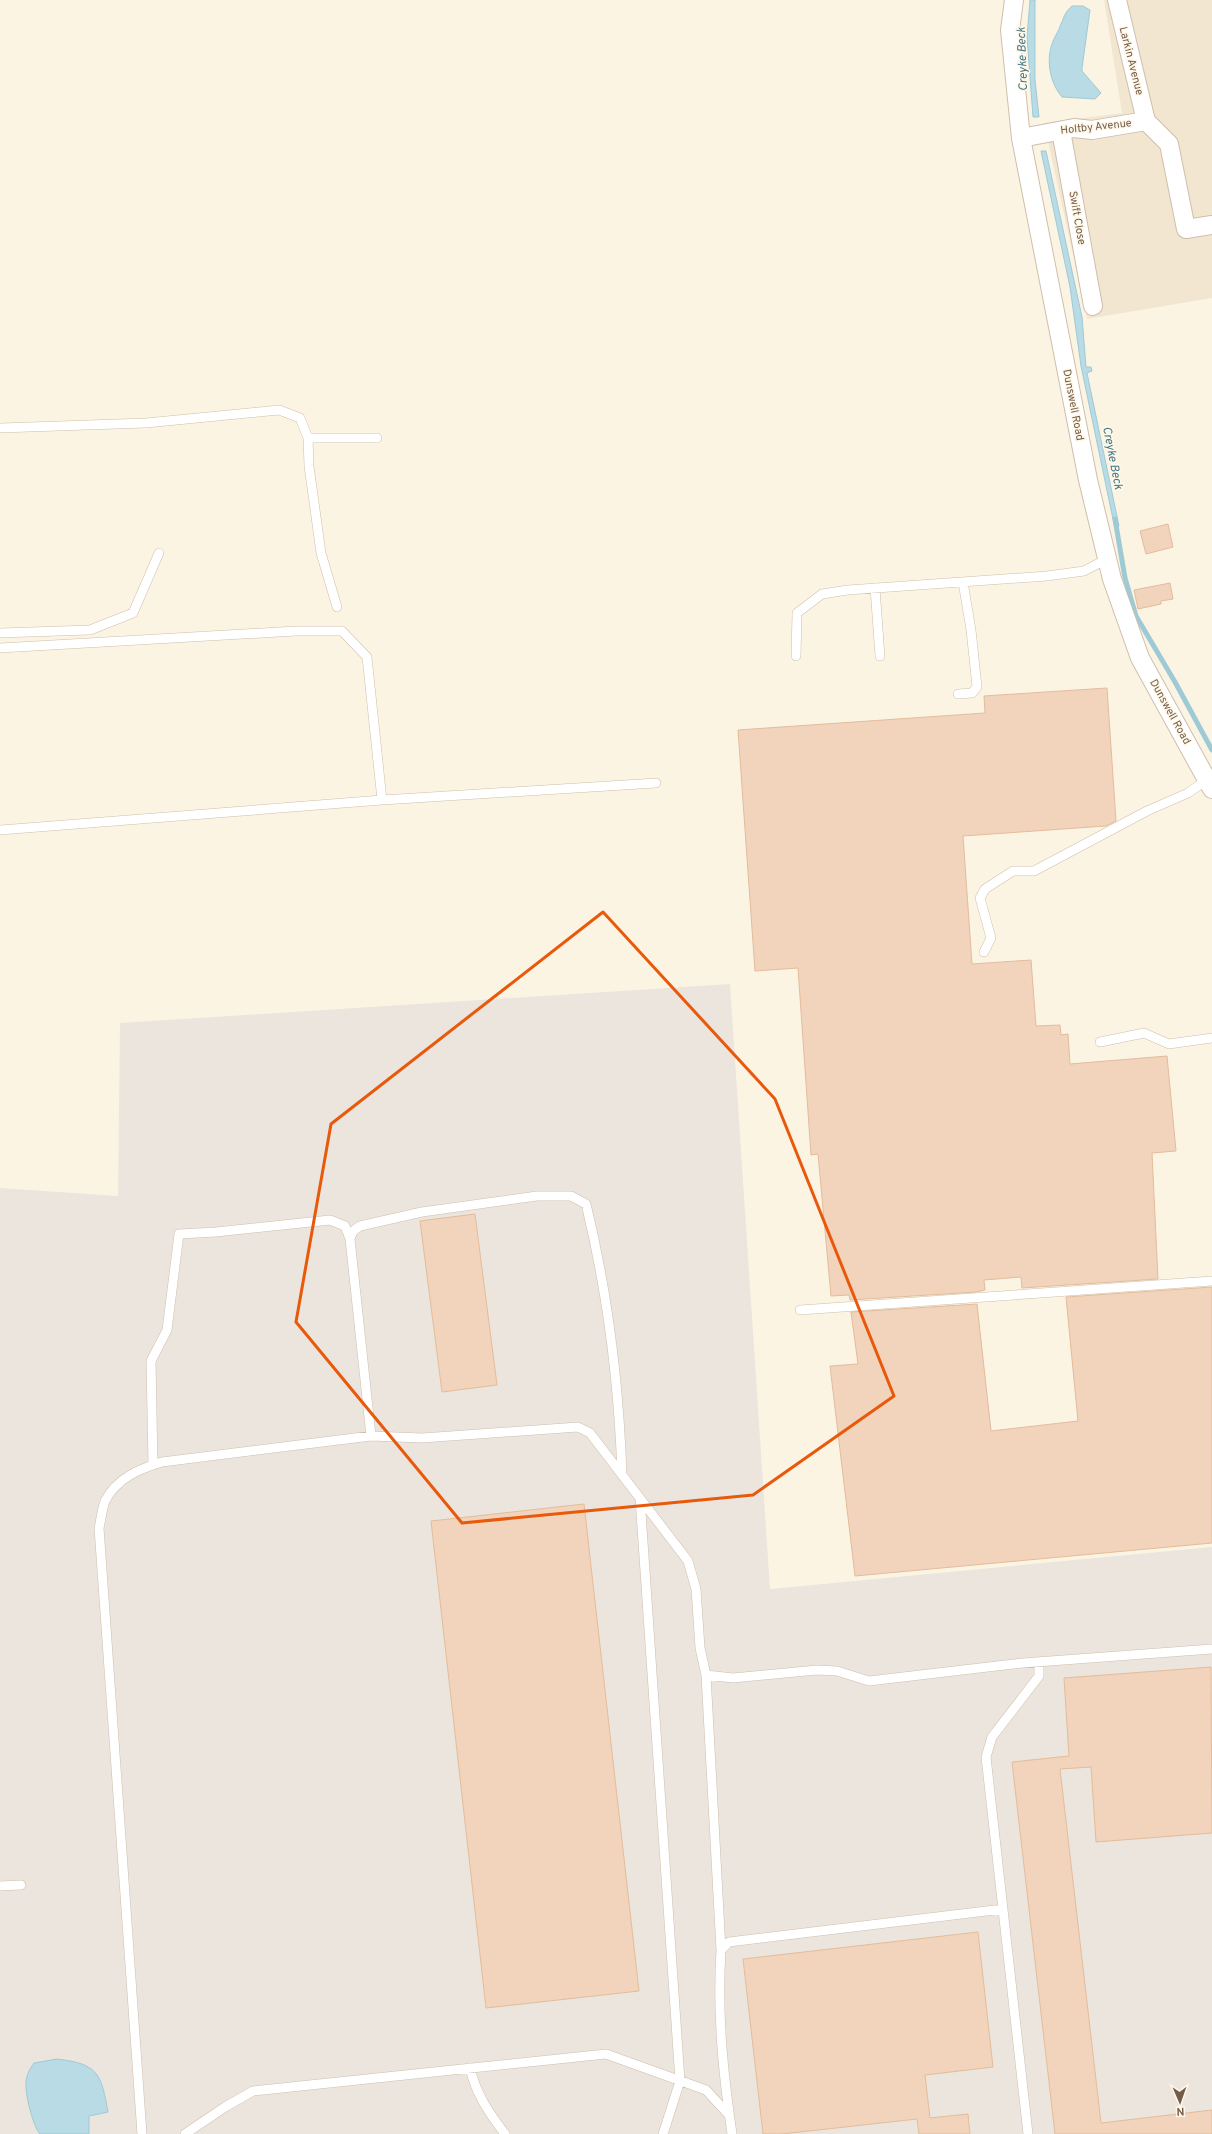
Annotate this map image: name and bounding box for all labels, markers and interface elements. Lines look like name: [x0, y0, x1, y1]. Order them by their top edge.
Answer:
street label: Larkin Avenue: [1116, 25, 1146, 97]
water label: Creyke Beck: [1014, 26, 1032, 91]
street label: Holtby Avenue: [1060, 116, 1132, 138]
street label: Swift Close: [1065, 190, 1089, 246]
street label: Dunswell Road: [1059, 368, 1087, 442]
water label: Creyke Beck: [1098, 425, 1126, 492]
street label: Dunswell Road: [1146, 677, 1194, 747]
north arrow: [1160, 2082, 1200, 2122]
text: N: [1176, 2104, 1185, 2118]

